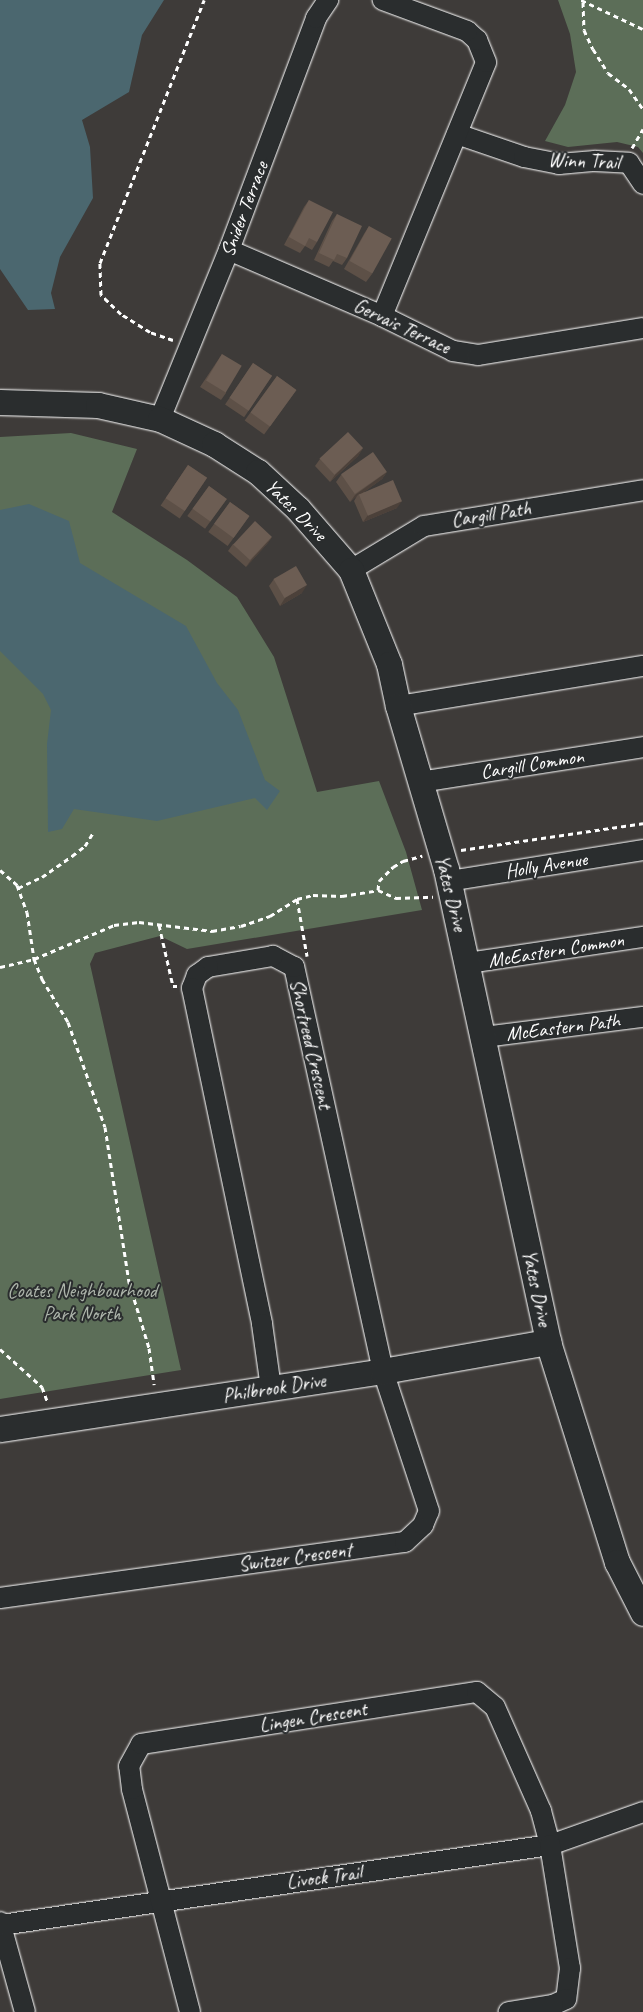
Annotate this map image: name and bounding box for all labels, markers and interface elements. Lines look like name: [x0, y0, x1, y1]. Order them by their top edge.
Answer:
street label: Winn Trail: [548, 148, 620, 174]
street label: Snider Terrace: [215, 159, 273, 259]
street label: Gervais Terrace: [350, 293, 454, 359]
street label: Yates Drive: [260, 474, 332, 546]
street label: Cargill Path: [449, 496, 533, 532]
street label: Cargill Common: [479, 744, 585, 784]
street label: Holly Avenue: [503, 847, 589, 883]
street label: Yates Drive: [430, 852, 472, 934]
street label: McEastern Common: [486, 927, 626, 973]
street label: Shortreed Crescent: [284, 977, 338, 1111]
street label: McEastern Path: [505, 1008, 621, 1046]
street label: Yates Drive: [517, 1247, 557, 1329]
park label: Coates Neighbourhood Park North: [7, 1278, 157, 1325]
street label: Philbrook Drive: [221, 1368, 327, 1408]
street label: Switzer Crescent: [237, 1537, 353, 1577]
street label: Lingen Crescent: [258, 1697, 368, 1737]
street label: Livock Trail: [285, 1860, 363, 1894]

